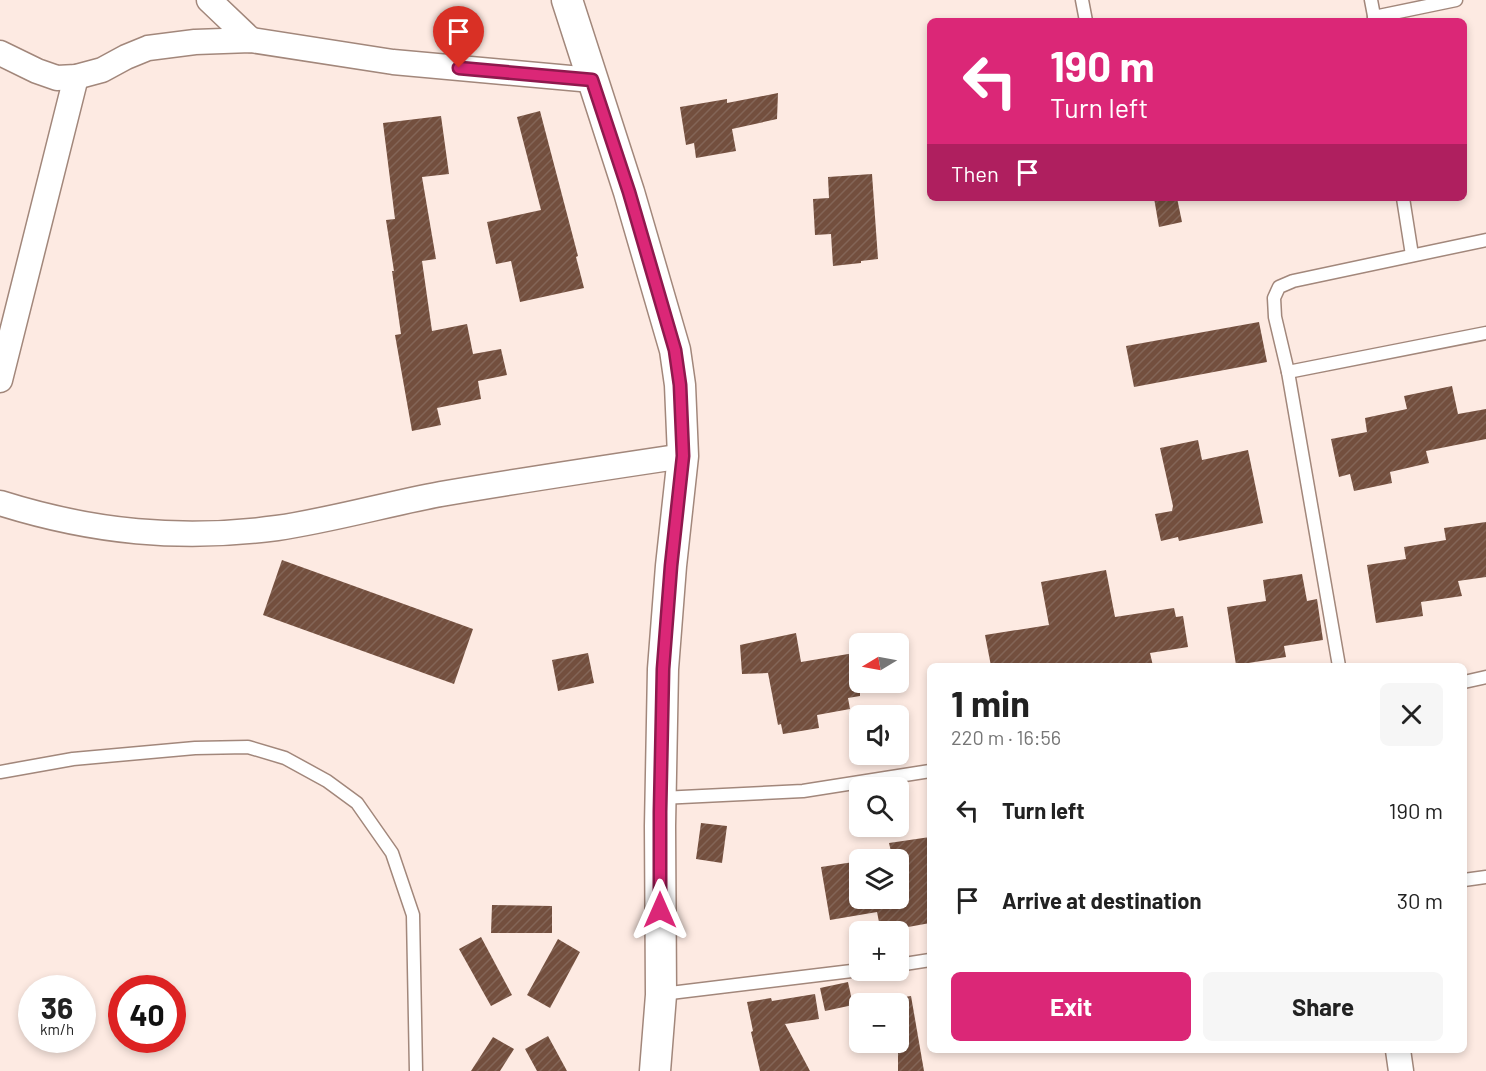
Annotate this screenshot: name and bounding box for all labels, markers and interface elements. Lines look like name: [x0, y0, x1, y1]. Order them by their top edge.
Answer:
pin: [433, 6, 484, 68]
icon: arrive: [442, 15, 475, 48]
text: 190 m: [1050, 40, 1155, 90]
icon: left: [951, 42, 1029, 120]
text: Turn left: [1050, 91, 1148, 123]
icon: arrive: [1011, 156, 1044, 189]
text: Then: [951, 160, 999, 186]
north arrow: [849, 633, 909, 693]
map controls: [849, 633, 909, 1053]
text: 1 min: [951, 681, 1030, 724]
button: close: [1380, 683, 1443, 746]
button: sound: [849, 705, 909, 765]
text: 220 m · 16:56: [951, 725, 1061, 749]
button: search: [849, 777, 909, 837]
icon: left: [951, 794, 984, 827]
text: Turn left: [1002, 797, 1085, 823]
text: 190 m: [1389, 797, 1443, 823]
button: layers: [849, 849, 909, 909]
position arrow: [628, 878, 692, 942]
icon: arrive: [951, 884, 984, 917]
text: Arrive at destination: [1002, 887, 1201, 913]
text: 30 m: [1397, 887, 1443, 913]
button: +: [849, 921, 909, 981]
button: Exit: [951, 972, 1191, 1041]
button: Share: [1203, 972, 1443, 1041]
speed limit sign: 40: [108, 975, 186, 1053]
text: 36: [41, 989, 73, 1025]
button: −: [849, 993, 909, 1053]
text: km/h: [40, 1020, 74, 1038]

